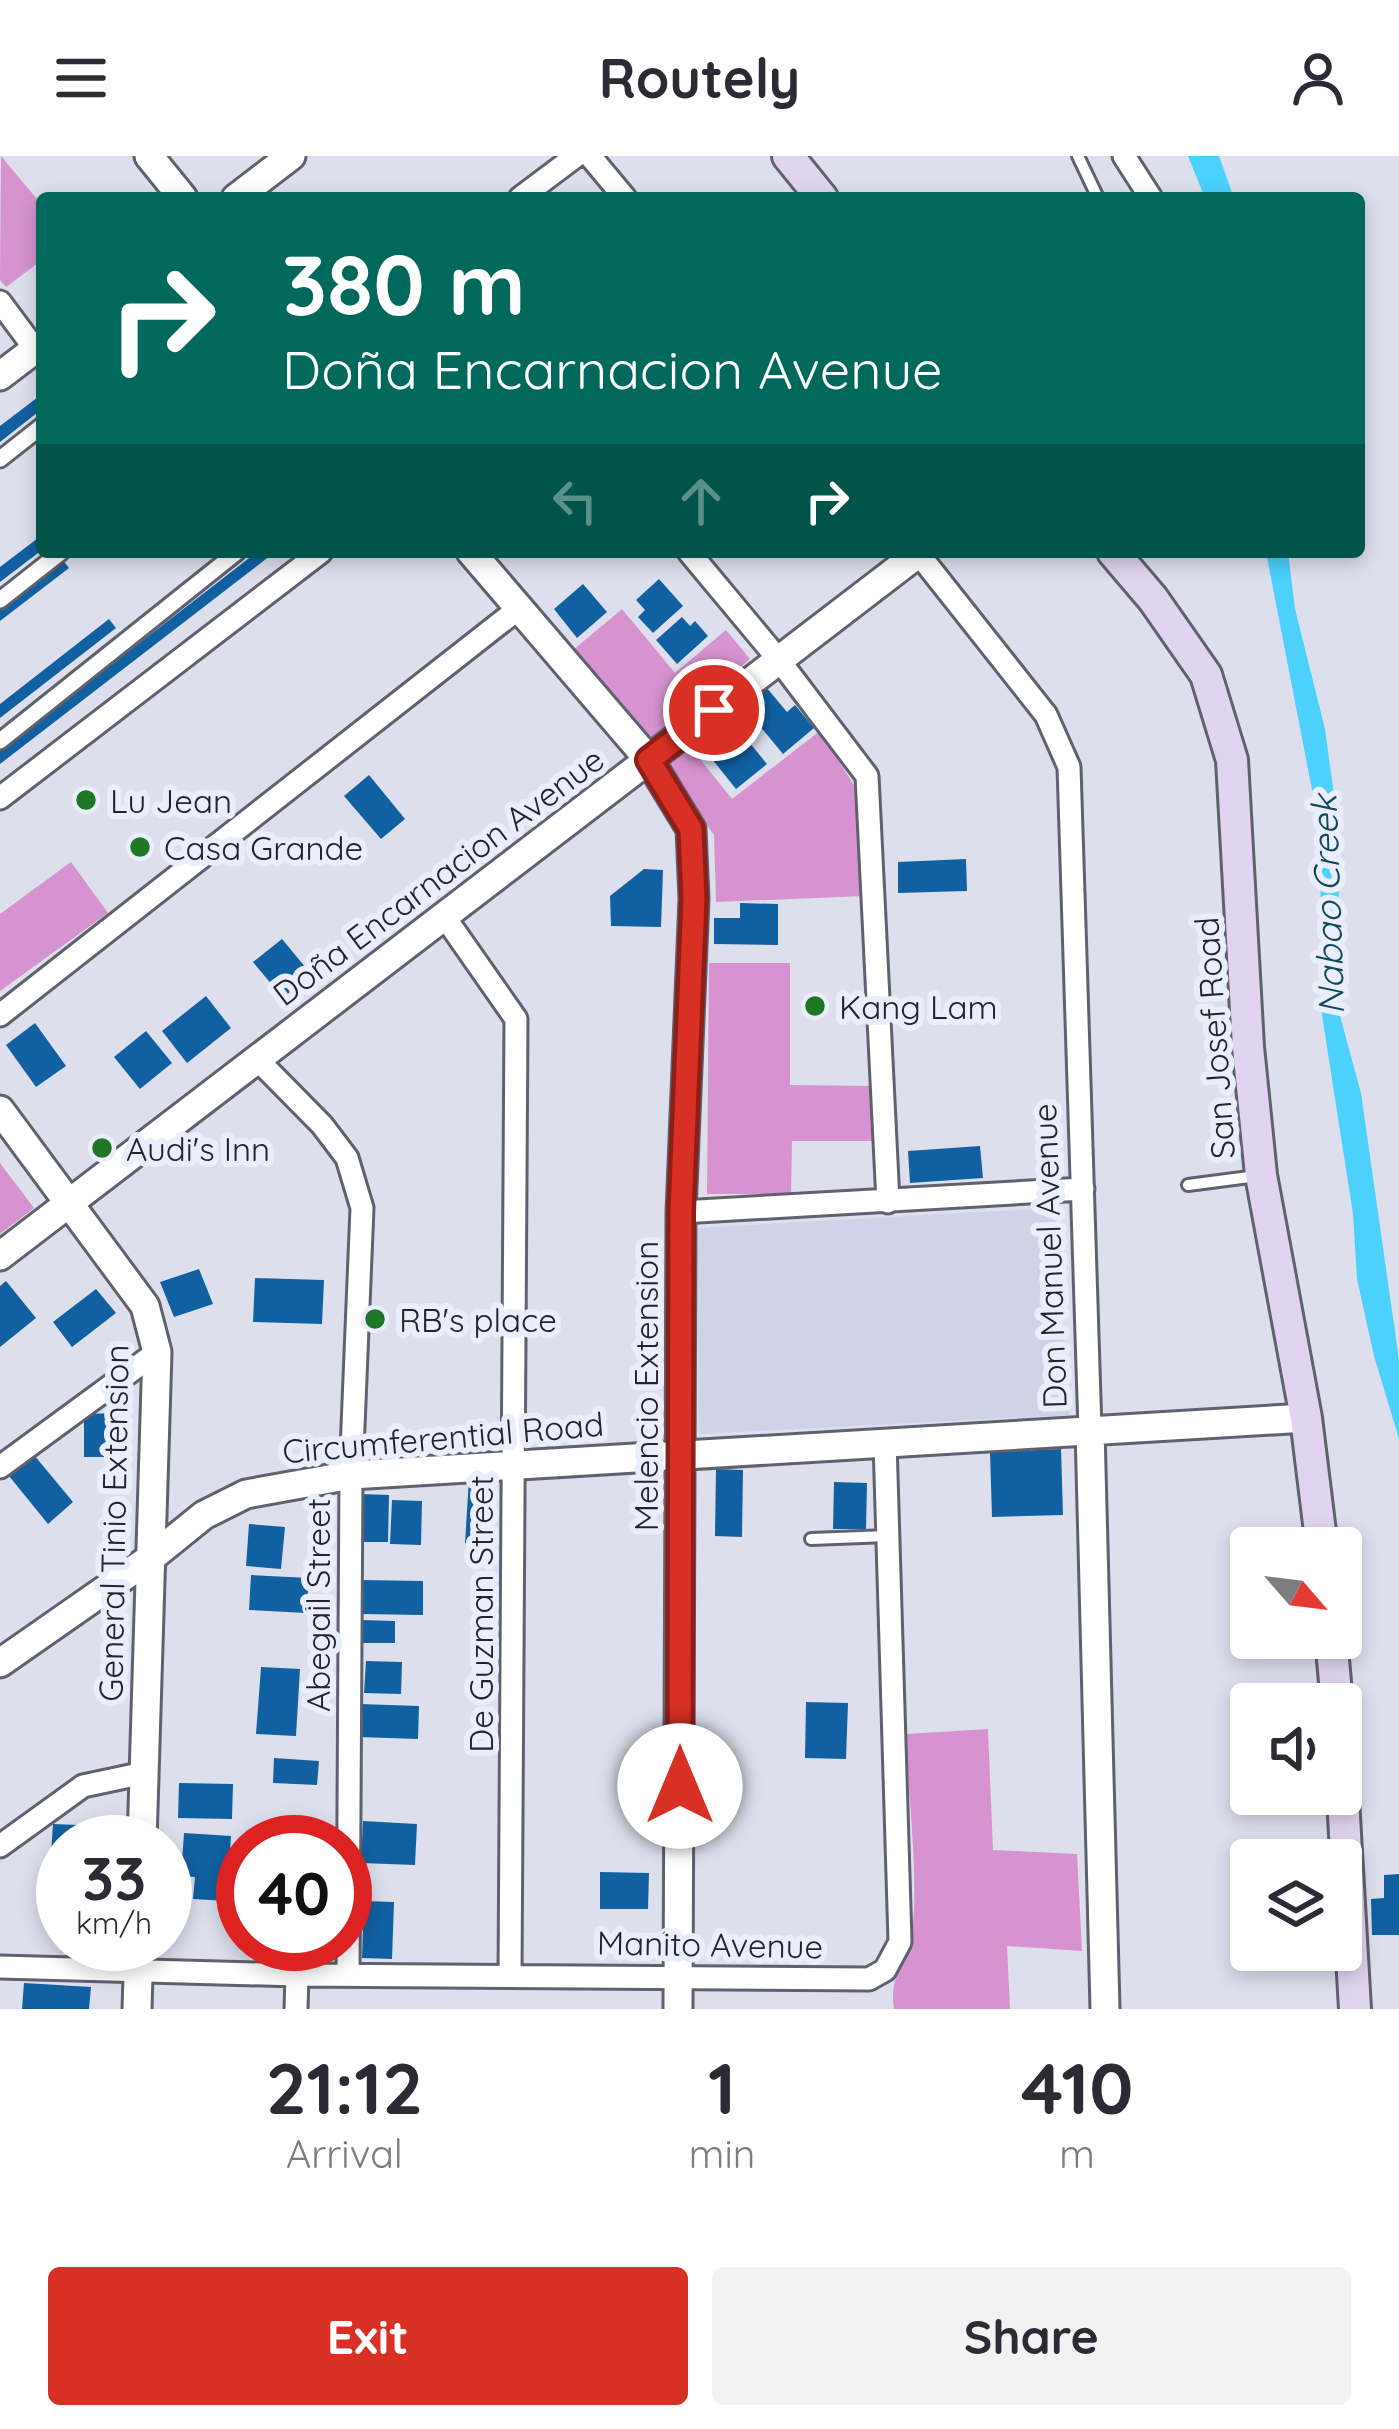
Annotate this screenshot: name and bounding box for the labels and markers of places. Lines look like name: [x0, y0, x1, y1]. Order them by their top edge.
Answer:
pin: [663, 659, 765, 761]
place label: Lu Jean: [110, 780, 232, 821]
marker: Lu Jean: [73, 787, 99, 813]
place label: Casa Grande: [164, 827, 363, 868]
marker: Casa Grande: [127, 834, 153, 860]
place label: Kang Lam: [839, 986, 998, 1027]
marker: Kang Lam: [802, 993, 828, 1019]
place label: Audi's Inn: [126, 1128, 270, 1169]
marker: Audi's Inn: [89, 1135, 115, 1161]
place label: RB's place: [399, 1299, 557, 1340]
marker: RB's place: [362, 1306, 388, 1332]

